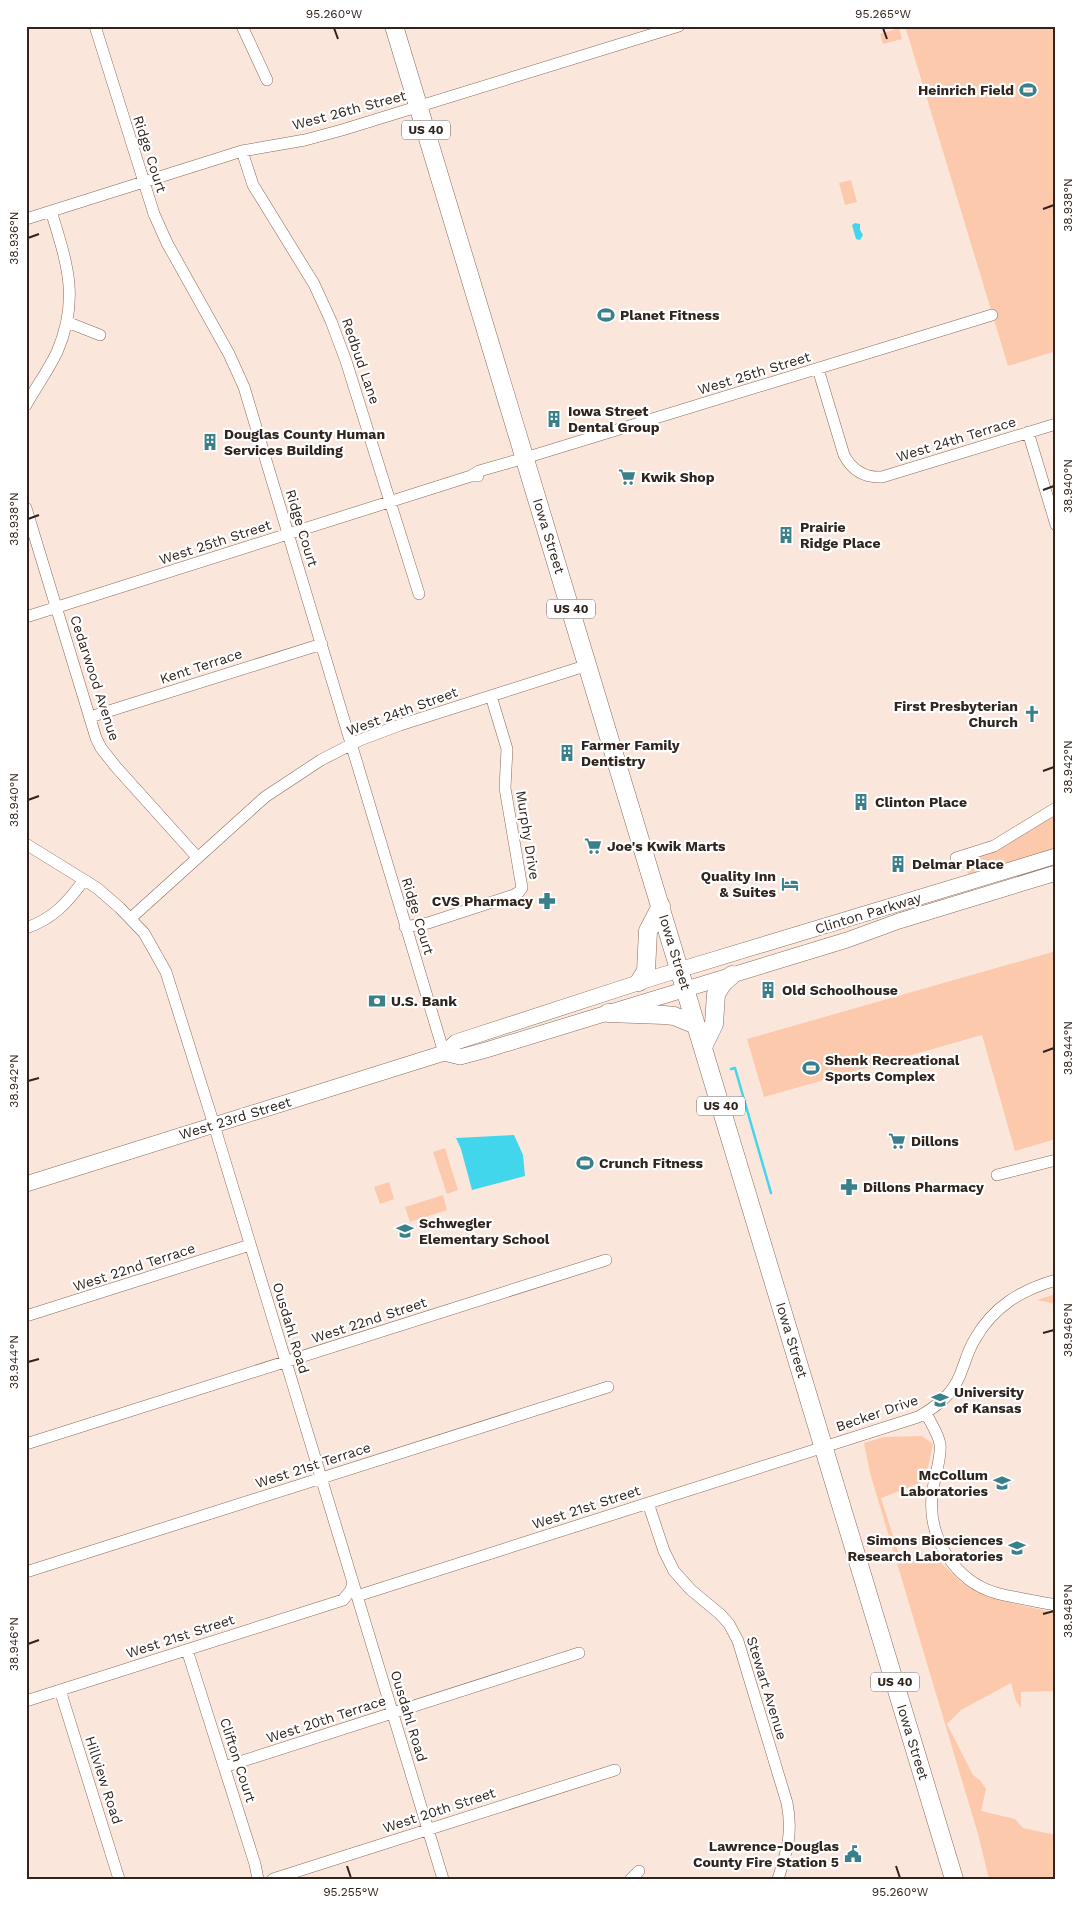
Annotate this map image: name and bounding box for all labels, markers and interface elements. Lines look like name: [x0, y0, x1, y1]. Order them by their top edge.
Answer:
text: 95.260°W: [306, 7, 363, 21]
text: 95.265°W: [855, 7, 911, 21]
sports icon: Heinrich Field: [1018, 80, 1038, 100]
place label: Heinrich Field: [918, 82, 1014, 98]
street label: West 26th Street: [290, 87, 408, 133]
street label: Ridge Court: [130, 114, 170, 195]
road number: US 40: [402, 120, 450, 140]
text: 38.938°N: [1061, 178, 1075, 232]
text: 38.936°N: [7, 211, 21, 265]
sports icon: Planet Fitness: [596, 305, 616, 325]
place label: Planet Fitness: [620, 307, 720, 323]
street label: Redbud Lane: [339, 316, 383, 406]
street label: West 25th Street: [696, 348, 812, 398]
place label: Iowa Street Dental Group: [568, 403, 660, 435]
building icon: Iowa Street Dental Group: [544, 409, 564, 429]
street label: West 24th Terrace: [894, 413, 1018, 465]
place label: Douglas County Human Services Building: [224, 426, 385, 458]
building icon: Douglas County Human Services Building: [200, 432, 220, 452]
text: 38.940°N: [1061, 459, 1075, 513]
supermarket icon: Kwik Shop: [617, 467, 637, 487]
place label: Kwik Shop: [641, 469, 715, 485]
street label: Ridge Court: [283, 487, 321, 569]
text: 38.938°N: [7, 492, 21, 546]
street label: Iowa Street: [530, 496, 568, 576]
street label: West 25th Street: [157, 516, 273, 568]
place label: Prairie Ridge Place: [800, 519, 881, 551]
building icon: Prairie Ridge Place: [776, 525, 796, 545]
road number: US 40: [547, 600, 595, 618]
street label: Cedarwood Avenue: [67, 613, 123, 743]
street label: Kent Terrace: [158, 645, 244, 687]
street label: West 24th Street: [344, 683, 460, 738]
place label: First Presbyterian Church: [894, 698, 1018, 730]
church icon: First Presbyterian Church: [1022, 704, 1042, 724]
place label: Farmer Family Dentistry: [581, 737, 680, 769]
text: 38.942°N: [1061, 740, 1075, 794]
building icon: Farmer Family Dentistry: [557, 743, 577, 763]
text: 38.940°N: [7, 773, 21, 827]
street label: Murphy Drive: [513, 789, 543, 881]
building icon: Clinton Place: [851, 792, 871, 812]
place label: Clinton Place: [875, 794, 967, 810]
supermarket icon: Joe's Kwik Marts: [583, 836, 603, 856]
place label: Joe's Kwik Marts: [607, 838, 726, 854]
building icon: Delmar Place: [888, 854, 908, 874]
place label: Delmar Place: [912, 856, 1004, 872]
place label: Quality Inn & Suites: [701, 868, 777, 900]
hotel icon: Quality Inn & Suites: [780, 874, 800, 894]
street label: Ridge Court: [399, 875, 437, 957]
street label: Clinton Parkway: [813, 889, 924, 937]
pharmacy icon: CVS Pharmacy: [537, 891, 557, 911]
place label: CVS Pharmacy: [432, 893, 533, 909]
street label: Iowa Street: [656, 912, 694, 992]
building icon: Old Schoolhouse: [758, 980, 778, 1000]
place label: Old Schoolhouse: [782, 982, 898, 998]
bank icon: U.S. Bank: [367, 991, 387, 1011]
place label: U.S. Bank: [391, 993, 457, 1009]
text: 38.944°N: [1061, 1021, 1075, 1075]
place label: Shenk Recreational Sports Complex: [825, 1052, 960, 1084]
text: 38.942°N: [7, 1054, 21, 1108]
sports icon: Shenk Recreational Sports Complex: [801, 1058, 821, 1078]
street label: West 23rd Street: [177, 1093, 293, 1143]
road number: US 40: [697, 1096, 745, 1116]
supermarket icon: Dillons: [887, 1131, 907, 1151]
place label: Dillons: [911, 1133, 959, 1149]
sports icon: Crunch Fitness: [575, 1153, 595, 1173]
place label: Crunch Fitness: [599, 1155, 704, 1171]
pharmacy icon: Dillons Pharmacy: [839, 1177, 859, 1197]
place label: Dillons Pharmacy: [863, 1179, 984, 1195]
place label: Schwegler Elementary School: [419, 1215, 550, 1247]
school or university icon: Schwegler Elementary School: [395, 1221, 415, 1241]
street label: West 22nd Terrace: [71, 1240, 197, 1294]
street label: Ousdahl Road: [270, 1280, 312, 1376]
street label: West 22nd Street: [310, 1294, 429, 1346]
street label: Iowa Street: [773, 1300, 811, 1380]
text: 38.946°N: [1061, 1303, 1075, 1357]
text: 38.944°N: [7, 1335, 21, 1389]
place label: University of Kansas: [954, 1384, 1024, 1416]
school or university icon: University of Kansas: [930, 1390, 950, 1410]
street label: Becker Drive: [834, 1391, 920, 1435]
street label: West 21st Terrace: [253, 1439, 373, 1491]
place label: McCollum Laboratories: [900, 1467, 989, 1499]
school or university icon: McCollum Laboratories: [992, 1473, 1012, 1493]
street label: West 21st Street: [530, 1482, 642, 1532]
place label: Simons Biosciences Research Laboratories: [848, 1532, 1004, 1564]
school or university icon: Simons Biosciences Research Laboratories: [1007, 1538, 1027, 1558]
text: 38.948°N: [1061, 1584, 1075, 1638]
street label: West 21st Street: [124, 1611, 236, 1661]
text: 38.946°N: [7, 1617, 21, 1671]
street label: Stewart Avenue: [744, 1634, 790, 1742]
street label: Ousdahl Road: [388, 1668, 430, 1764]
road number: US 40: [871, 1672, 919, 1691]
street label: West 20th Terrace: [264, 1692, 388, 1746]
street label: Iowa Street: [894, 1702, 932, 1782]
street label: Clifton Court: [217, 1716, 259, 1804]
street label: Hillview Road: [82, 1734, 126, 1826]
street label: West 20th Street: [381, 1784, 497, 1836]
place label: Lawrence-Douglas County Fire Station 5: [693, 1838, 840, 1870]
public building icon: Lawrence-Douglas County Fire Station 5: [843, 1844, 863, 1864]
text: 95.255°W: [323, 1885, 379, 1899]
text: 95.260°W: [872, 1885, 929, 1899]

